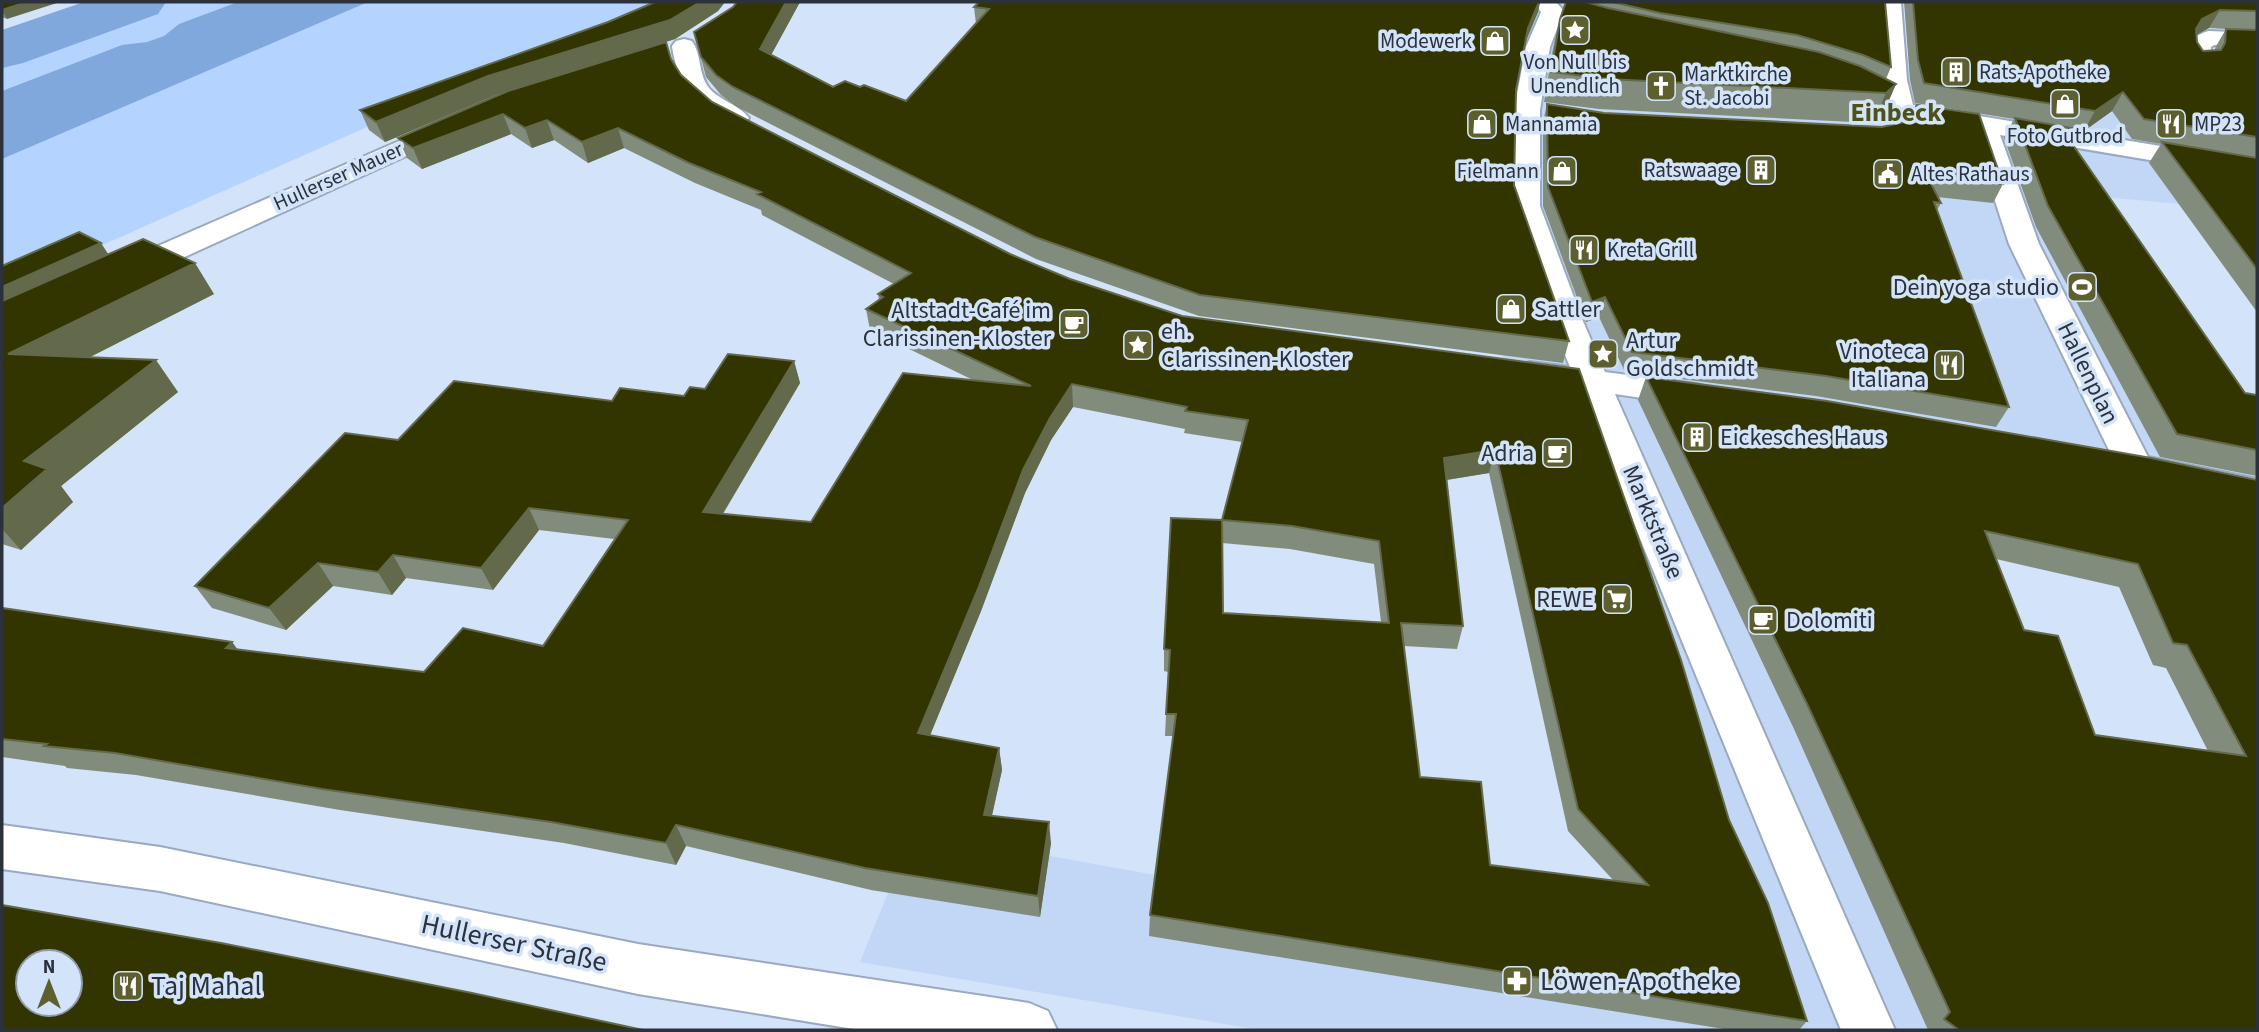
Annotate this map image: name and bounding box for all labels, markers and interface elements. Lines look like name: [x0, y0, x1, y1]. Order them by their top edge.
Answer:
place icon: Von Null bis Unendlich: [1558, 13, 1592, 47]
shop icon: Modewerk: [1478, 24, 1512, 58]
place label: Modewerk: [1380, 26, 1473, 56]
place label: Von Null bis Unendlich: [1523, 47, 1627, 101]
building icon: Rats-Apotheke: [1939, 55, 1973, 89]
place label: Rats-Apotheke: [1979, 57, 2107, 87]
place label: Marktkirche St. Jacobi: [1684, 59, 1788, 113]
church icon: Marktkirche St. Jacobi: [1644, 69, 1678, 103]
shop icon: Foto Gutbrod: [2048, 87, 2082, 121]
district label: Einbeck: [1850, 94, 1942, 131]
shop icon: Mannamia: [1465, 107, 1499, 141]
restaurant icon: MP23: [2154, 107, 2188, 141]
place label: Mannamia: [1505, 109, 1598, 139]
place label: MP23: [2194, 109, 2242, 139]
place label: Foto Gutbrod: [2007, 121, 2123, 151]
street label: Hullerser Mauer: [268, 134, 408, 218]
building icon: Ratswaage: [1744, 153, 1778, 187]
shop icon: Fielmann: [1545, 154, 1579, 188]
place label: Ratswaage: [1643, 155, 1738, 185]
place label: Fielmann: [1457, 156, 1539, 186]
public building icon: Altes Rathaus: [1871, 157, 1905, 191]
place label: Altes Rathaus: [1911, 159, 2030, 189]
restaurant icon: Kreta Grill: [1567, 233, 1601, 267]
place label: Kreta Grill: [1607, 235, 1694, 265]
place label: Dein yoga studio: [1893, 270, 2059, 305]
sports icon: Dein yoga studio: [2065, 270, 2099, 304]
shop icon: Sattler: [1494, 292, 1528, 326]
place label: Sattler: [1534, 292, 1601, 327]
place label: Altstadt-Café im Clarissinen-Kloster: [863, 293, 1052, 356]
cafe icon: Altstadt-Café im Clarissinen-Kloster: [1057, 307, 1091, 341]
place label: eh. Clarissinen-Kloster: [1161, 314, 1350, 377]
street label: Hallenplan: [2048, 316, 2128, 430]
place label: Artur Goldschmidt: [1626, 323, 1755, 386]
place icon: eh. Clarissinen-Kloster: [1121, 328, 1155, 362]
place label: Vinoteca Italiana: [1840, 334, 1926, 397]
place icon: Artur Goldschmidt: [1586, 337, 1620, 371]
restaurant icon: Vinoteca Italiana: [1932, 348, 1966, 382]
building icon: Eickesches Haus: [1680, 420, 1714, 454]
place label: Eickesches Haus: [1720, 420, 1885, 455]
place label: Adria: [1481, 436, 1534, 471]
cafe icon: Adria: [1540, 436, 1574, 470]
street label: Marktstraße: [1613, 460, 1693, 584]
place label: REWE: [1536, 582, 1594, 617]
supermarket icon: REWE: [1600, 582, 1634, 616]
cafe icon: Dolomiti: [1746, 603, 1780, 637]
place label: Dolomiti: [1786, 603, 1873, 638]
street label: Hullerser Straße: [417, 904, 611, 982]
north arrow: [14, 948, 84, 1018]
text: N: [43, 954, 55, 981]
place label: Löwen-Apotheke: [1540, 961, 1738, 1001]
pharmacy icon: Löwen-Apotheke: [1500, 964, 1534, 998]
place label: Taj Mahal: [151, 966, 262, 1006]
restaurant icon: Taj Mahal: [111, 969, 145, 1003]

